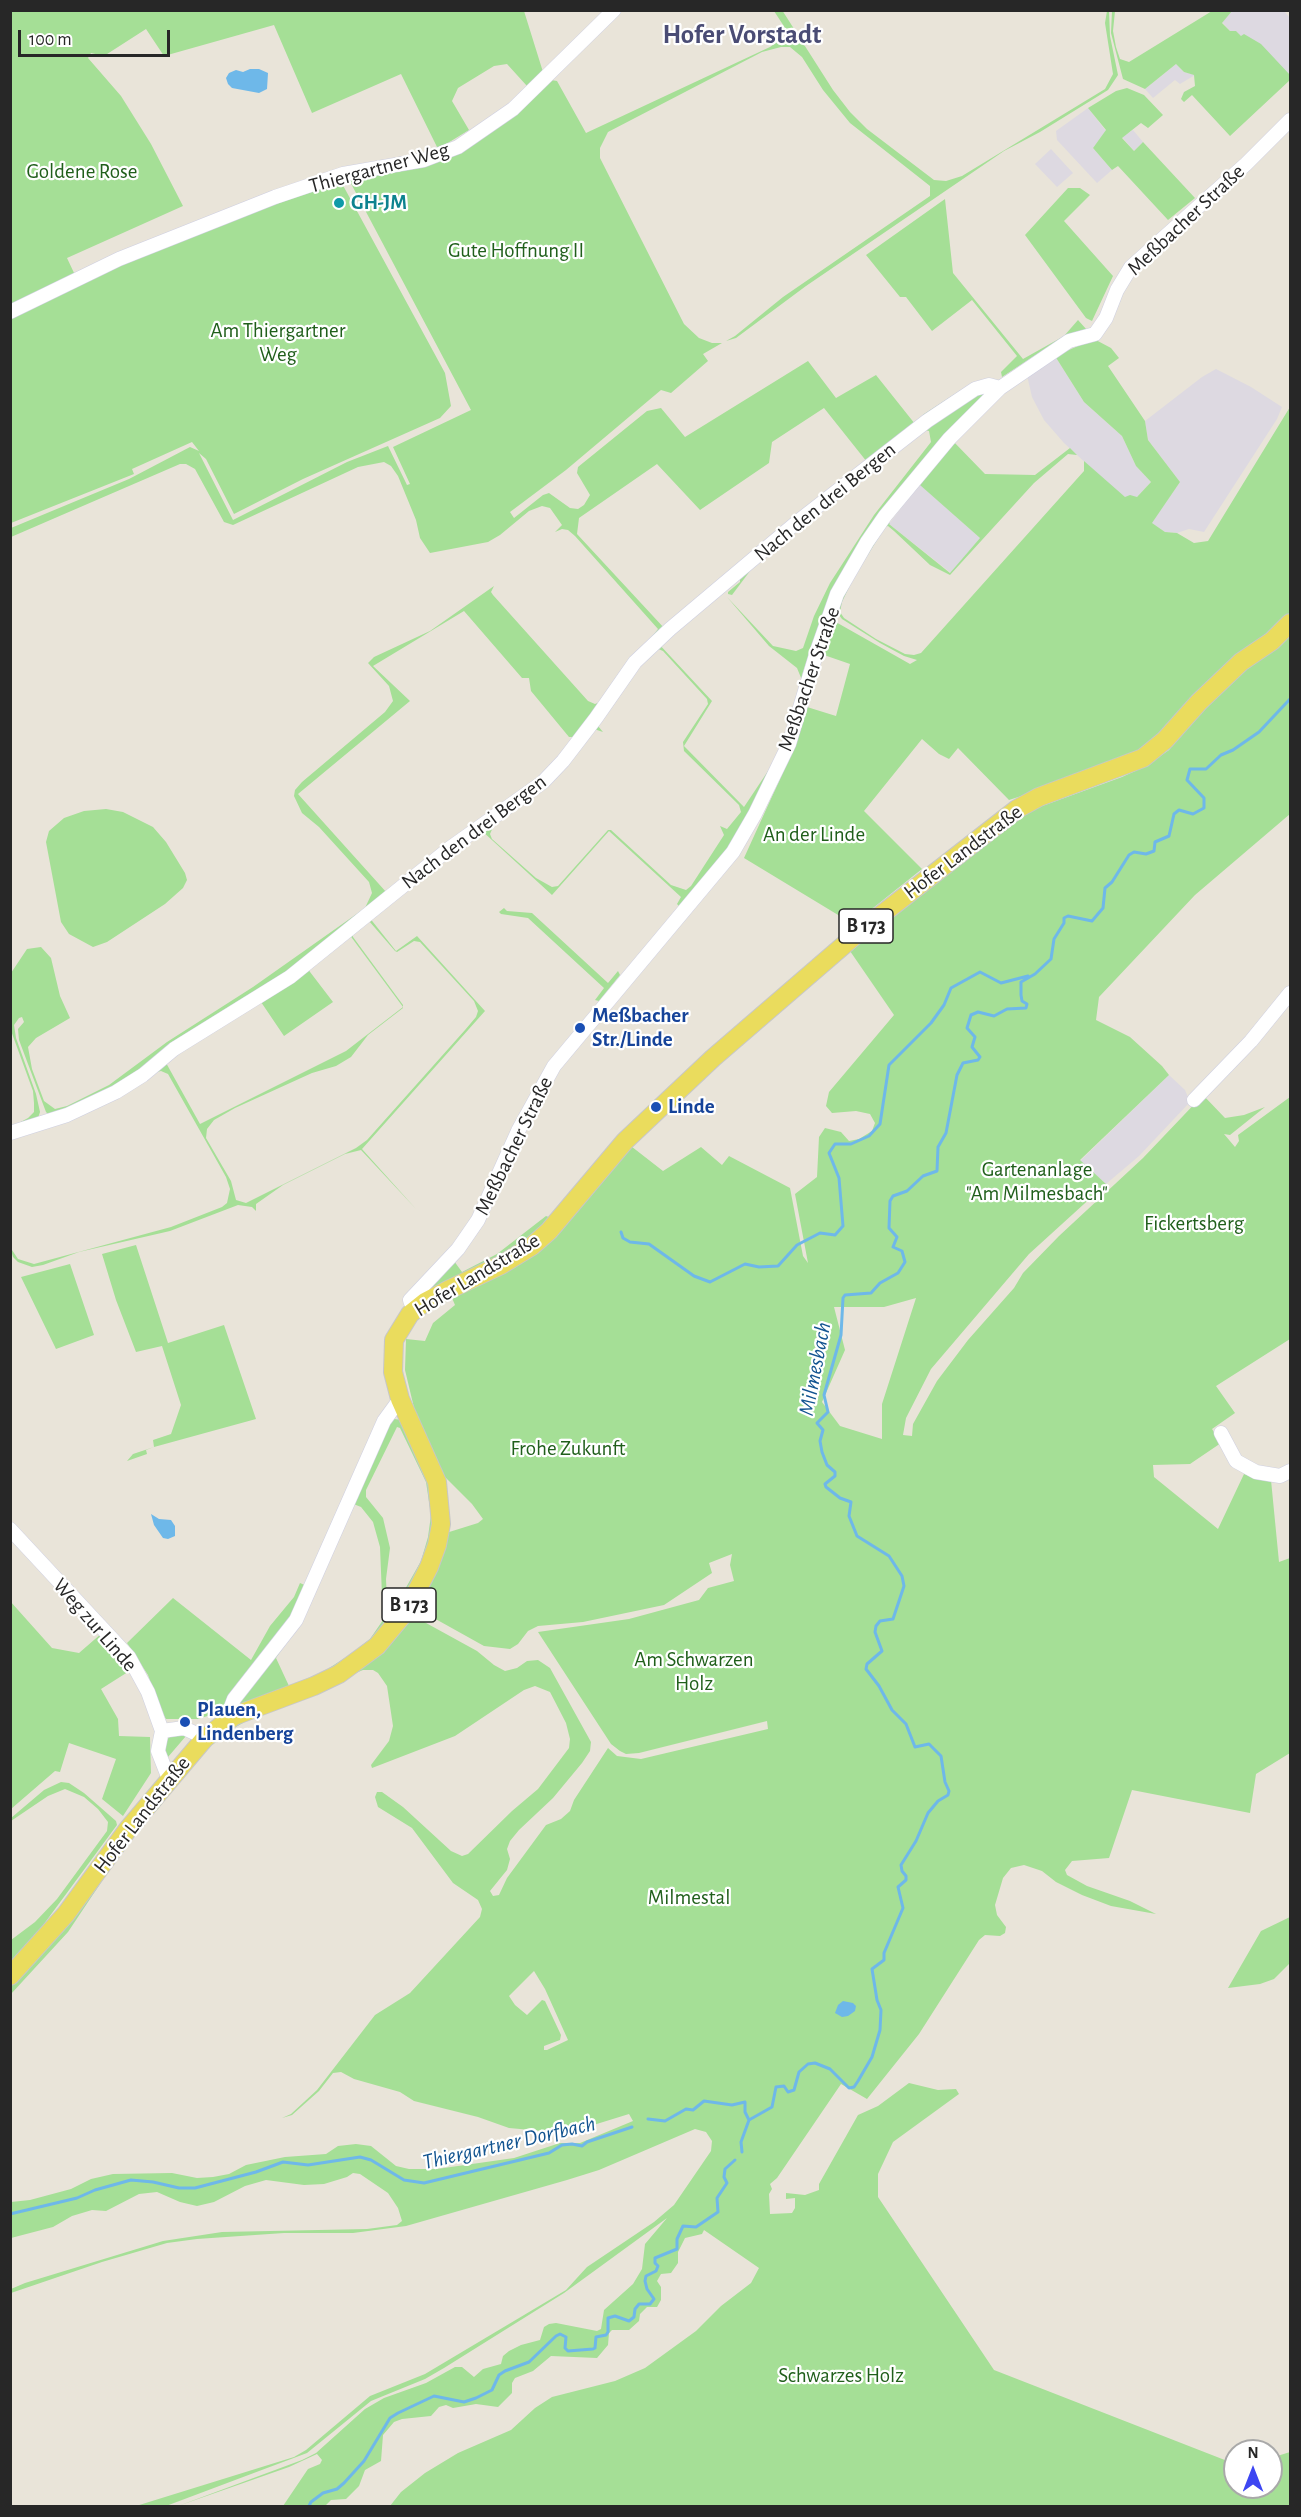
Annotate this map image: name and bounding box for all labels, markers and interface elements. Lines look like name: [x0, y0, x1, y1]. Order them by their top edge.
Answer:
scale bar: [21, 18, 172, 56]
district label: Hofer Vorstadt: [663, 19, 821, 51]
text: 100 m: [29, 31, 72, 49]
street label: Thiergartner Weg: [306, 137, 452, 199]
park label: Goldene Rose: [27, 159, 137, 185]
street label: Meßbacher Straße: [1122, 159, 1250, 281]
place label: GH-JM: [351, 190, 407, 216]
marker: GH-JM: [332, 196, 346, 210]
park label: Gute Hoffnung II: [448, 238, 584, 264]
park label: Am Thiergartner Weg: [211, 318, 345, 368]
street label: Nach den drei Bergen: [749, 437, 901, 567]
street label: Meßbacher Straße: [772, 603, 846, 755]
street label: Nach den drei Bergen: [397, 769, 551, 895]
street label: Hofer Landstraße: [899, 799, 1027, 905]
park label: An der Linde: [763, 822, 865, 848]
road number: B 173: [839, 909, 893, 943]
place label: Meßbacher Str./Linde: [592, 1003, 689, 1053]
marker: Meßbacher Str./Linde: [573, 1021, 587, 1035]
street label: Meßbacher Straße: [470, 1072, 558, 1220]
place label: Linde: [668, 1094, 715, 1120]
marker: Linde: [649, 1100, 663, 1114]
park label: Gartenanlage "Am Milmesbach": [966, 1157, 1108, 1207]
park label: Fickertsberg: [1144, 1211, 1244, 1237]
street label: Hofer Landstraße: [410, 1228, 544, 1322]
water label: Milmesbach: [793, 1320, 837, 1418]
park label: Frohe Zukunft: [511, 1436, 625, 1462]
street label: Weg zur Linde: [48, 1573, 142, 1677]
road number: B 173: [382, 1588, 436, 1622]
park label: Am Schwarzen Holz: [634, 1647, 754, 1697]
place label: Plauen, Lindenberg: [197, 1697, 293, 1747]
marker: Plauen, Lindenberg: [178, 1715, 192, 1729]
street label: Hofer Landstraße: [88, 1751, 196, 1879]
park label: Milmestal: [648, 1885, 730, 1911]
water label: Thiergartner Dorfbach: [420, 2110, 598, 2176]
park label: Schwarzes Holz: [778, 2363, 904, 2389]
north arrow: [1223, 2439, 1283, 2499]
text: N: [1247, 2445, 1259, 2461]

